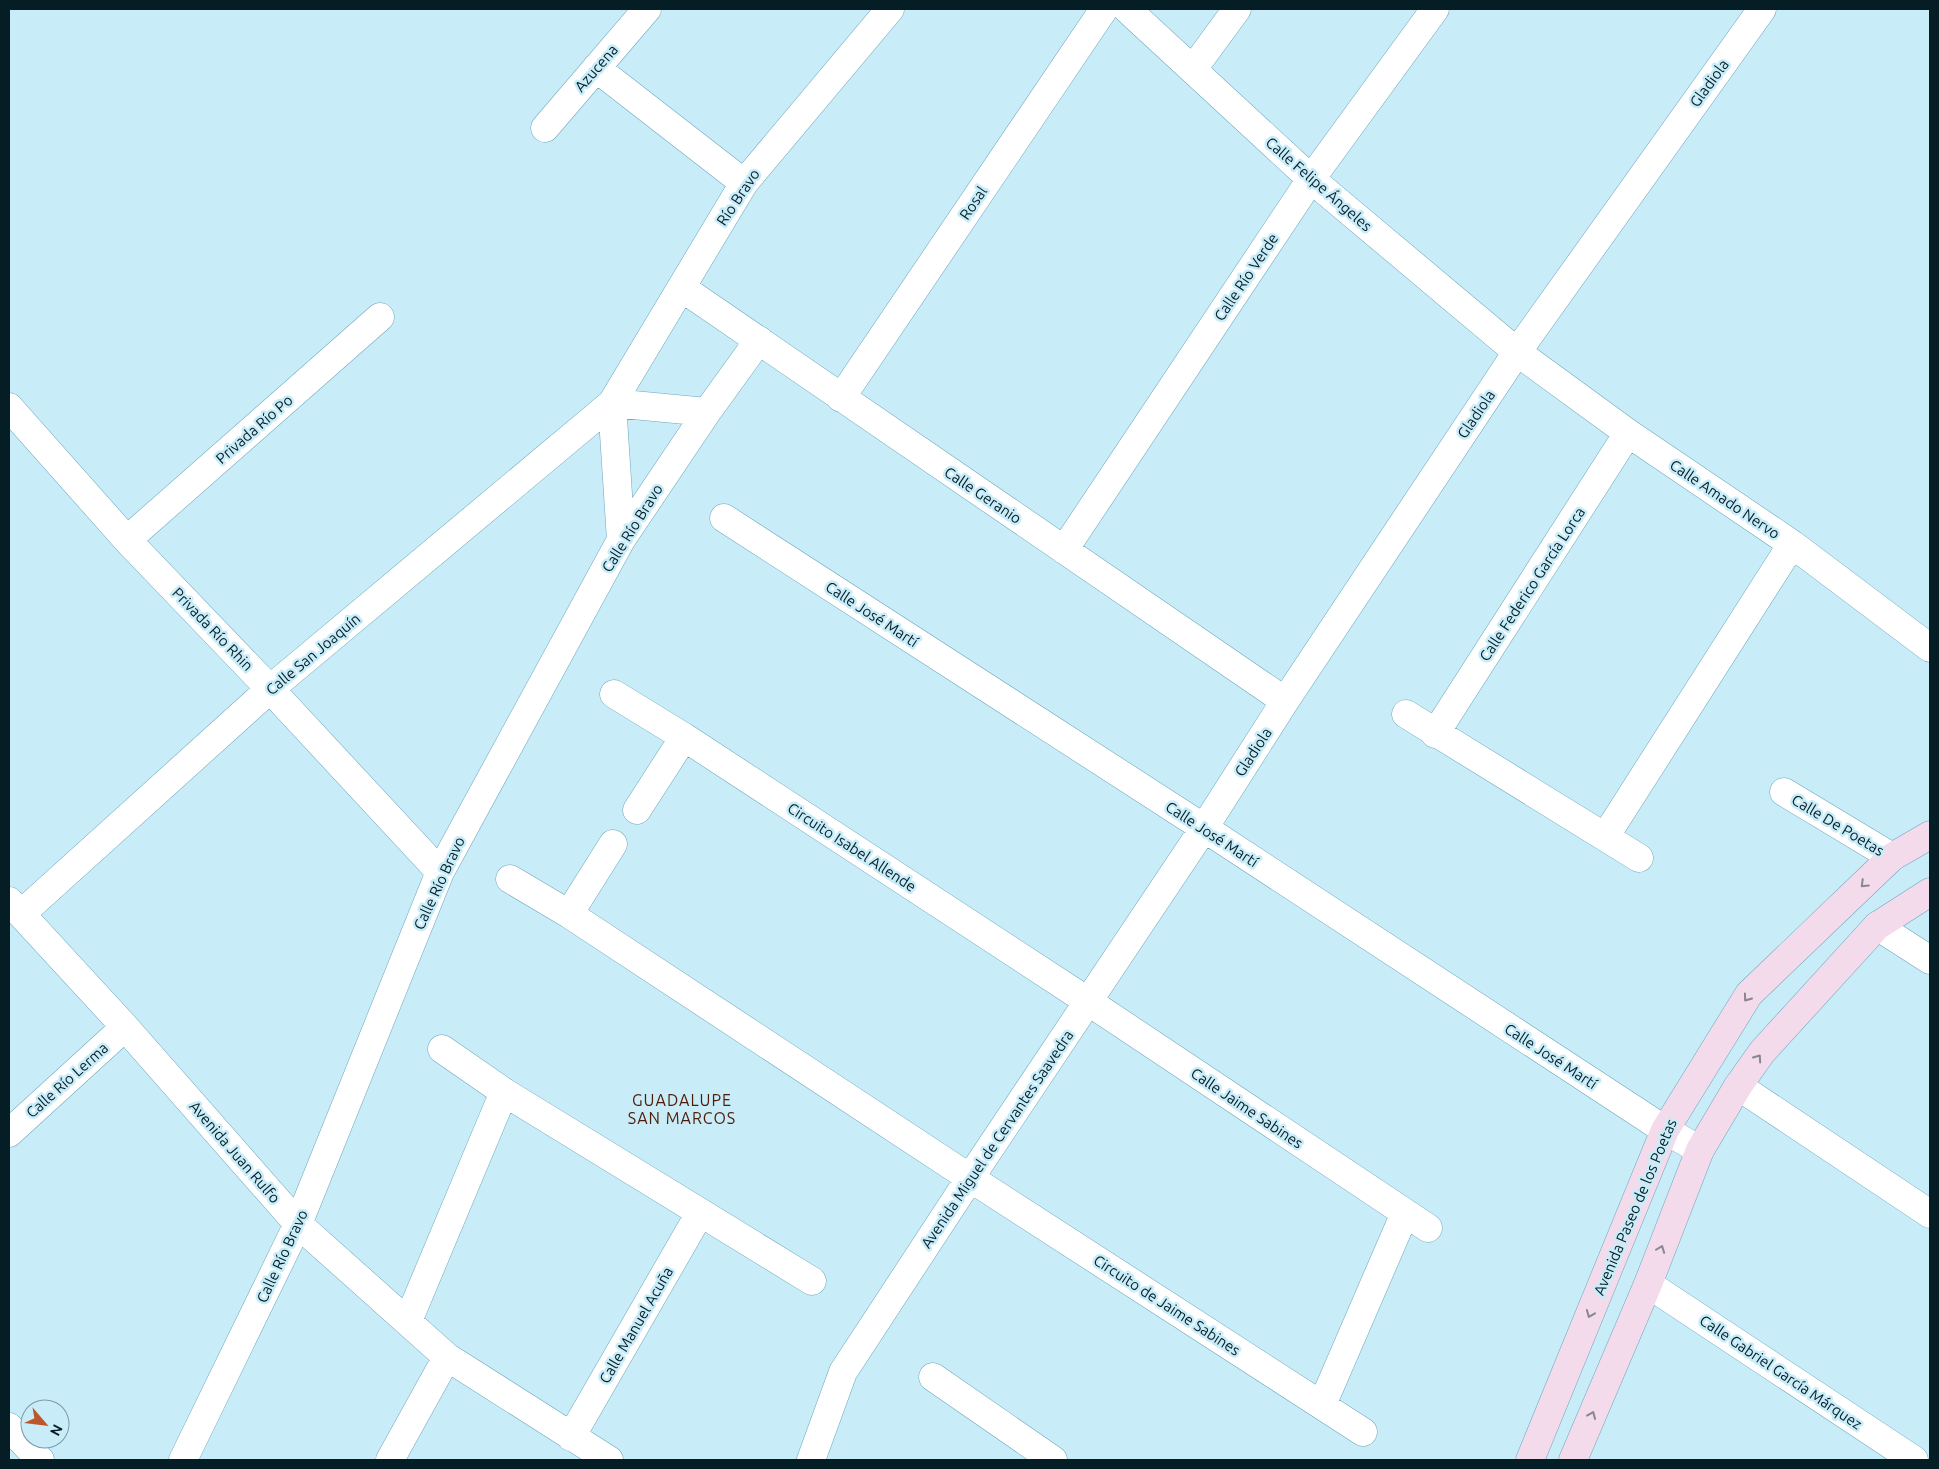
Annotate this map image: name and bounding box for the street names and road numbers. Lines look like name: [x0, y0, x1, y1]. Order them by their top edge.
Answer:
street label: Azucena: [571, 41, 621, 95]
street label: Gladiola: [1686, 56, 1732, 110]
street label: Calle Felipe Ángeles: [1263, 133, 1375, 235]
street label: Río Bravo: [713, 166, 763, 228]
street label: Rosal: [956, 183, 990, 223]
street label: Calle Río Verde: [1211, 230, 1281, 324]
street label: Gladiola: [1454, 387, 1498, 441]
street label: Privada Río Po: [212, 391, 296, 467]
street label: Calle Amado Nervo: [1667, 456, 1783, 542]
street label: Calle Geranio: [941, 463, 1025, 527]
street label: Calle Río Bravo: [598, 481, 666, 575]
street label: Calle Federico García Lorca: [1476, 504, 1588, 664]
street label: Calle José Martí: [823, 578, 922, 650]
street label: Privada Río Rhin: [169, 584, 257, 674]
street label: Calle San Joaquín: [263, 610, 363, 698]
street label: Gladiola: [1231, 725, 1275, 779]
street label: Calle De Poetas: [1789, 791, 1887, 859]
street label: Calle José Martí: [1163, 798, 1262, 870]
street label: Circuito Isabel Allende: [785, 799, 919, 895]
street label: Calle Río Bravo: [410, 834, 468, 932]
street label: Calle José Martí: [1502, 1020, 1601, 1092]
street label: Avenida Miguel de Cervantes Saavedra: [917, 1027, 1077, 1251]
street label: Calle Río Lerma: [23, 1039, 111, 1121]
street label: Calle Jaime Sabines: [1188, 1064, 1306, 1152]
street label: Avenida Juan Rulfo: [186, 1098, 284, 1206]
street label: Avenida Paseo de los Poetas: [1590, 1116, 1680, 1298]
street label: Calle Río Bravo: [253, 1207, 311, 1305]
street label: Circuito de Jaime Sabines: [1091, 1251, 1243, 1359]
street label: Calle Manuel Acuña: [596, 1264, 676, 1386]
street label: Calle Gabriel García Márquez: [1697, 1311, 1865, 1433]

